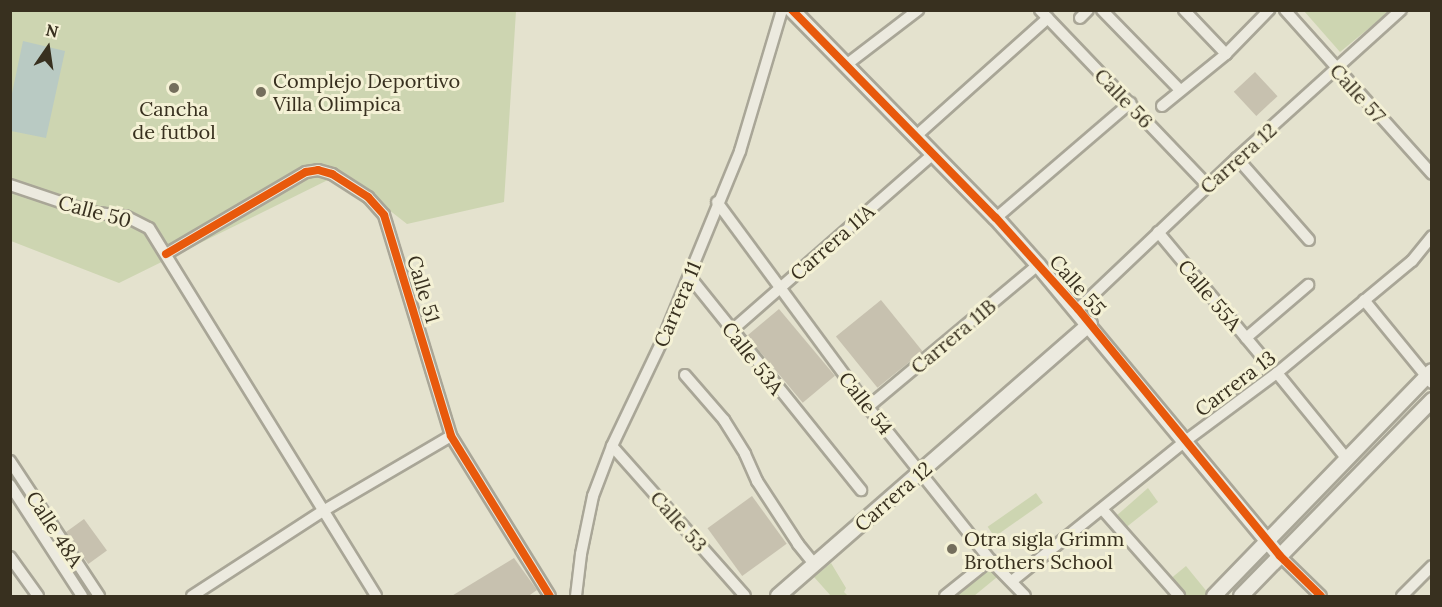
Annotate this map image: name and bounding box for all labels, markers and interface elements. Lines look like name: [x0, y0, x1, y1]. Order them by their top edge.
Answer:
north arrow: [18, 18, 78, 78]
text: N: [44, 19, 60, 42]
street label: Calle 57: [1325, 58, 1391, 128]
street label: Calle 56: [1090, 63, 1158, 133]
place label: Complejo Deportivo Villa Olimpica: [273, 68, 460, 115]
marker: Cancha de futbol: [167, 81, 181, 95]
marker: Complejo Deportivo Villa Olimpica: [254, 85, 268, 99]
place label: Cancha de futbol: [132, 97, 216, 144]
street label: Carrera 12: [1195, 117, 1281, 199]
street label: Calle 50: [56, 190, 134, 232]
street label: Carrera 11A: [785, 199, 879, 285]
street label: Calle 55: [1045, 250, 1111, 320]
street label: Calle 51: [402, 252, 446, 326]
street label: Calle 55A: [1173, 254, 1247, 336]
street label: Carrera 11: [648, 257, 706, 351]
street label: Carrera 11B: [906, 294, 1000, 378]
street label: Calle 53A: [717, 317, 789, 399]
street label: Carrera 13: [1190, 345, 1280, 421]
street label: Calle 54: [834, 367, 898, 439]
street label: Carrera 12: [849, 456, 937, 536]
street label: Calle 48A: [22, 486, 88, 572]
street label: Calle 53: [646, 486, 712, 556]
place label: Otra sigla Grimm Brothers School: [964, 526, 1124, 573]
marker: Otra sigla Grimm Brothers School: [945, 542, 959, 556]

